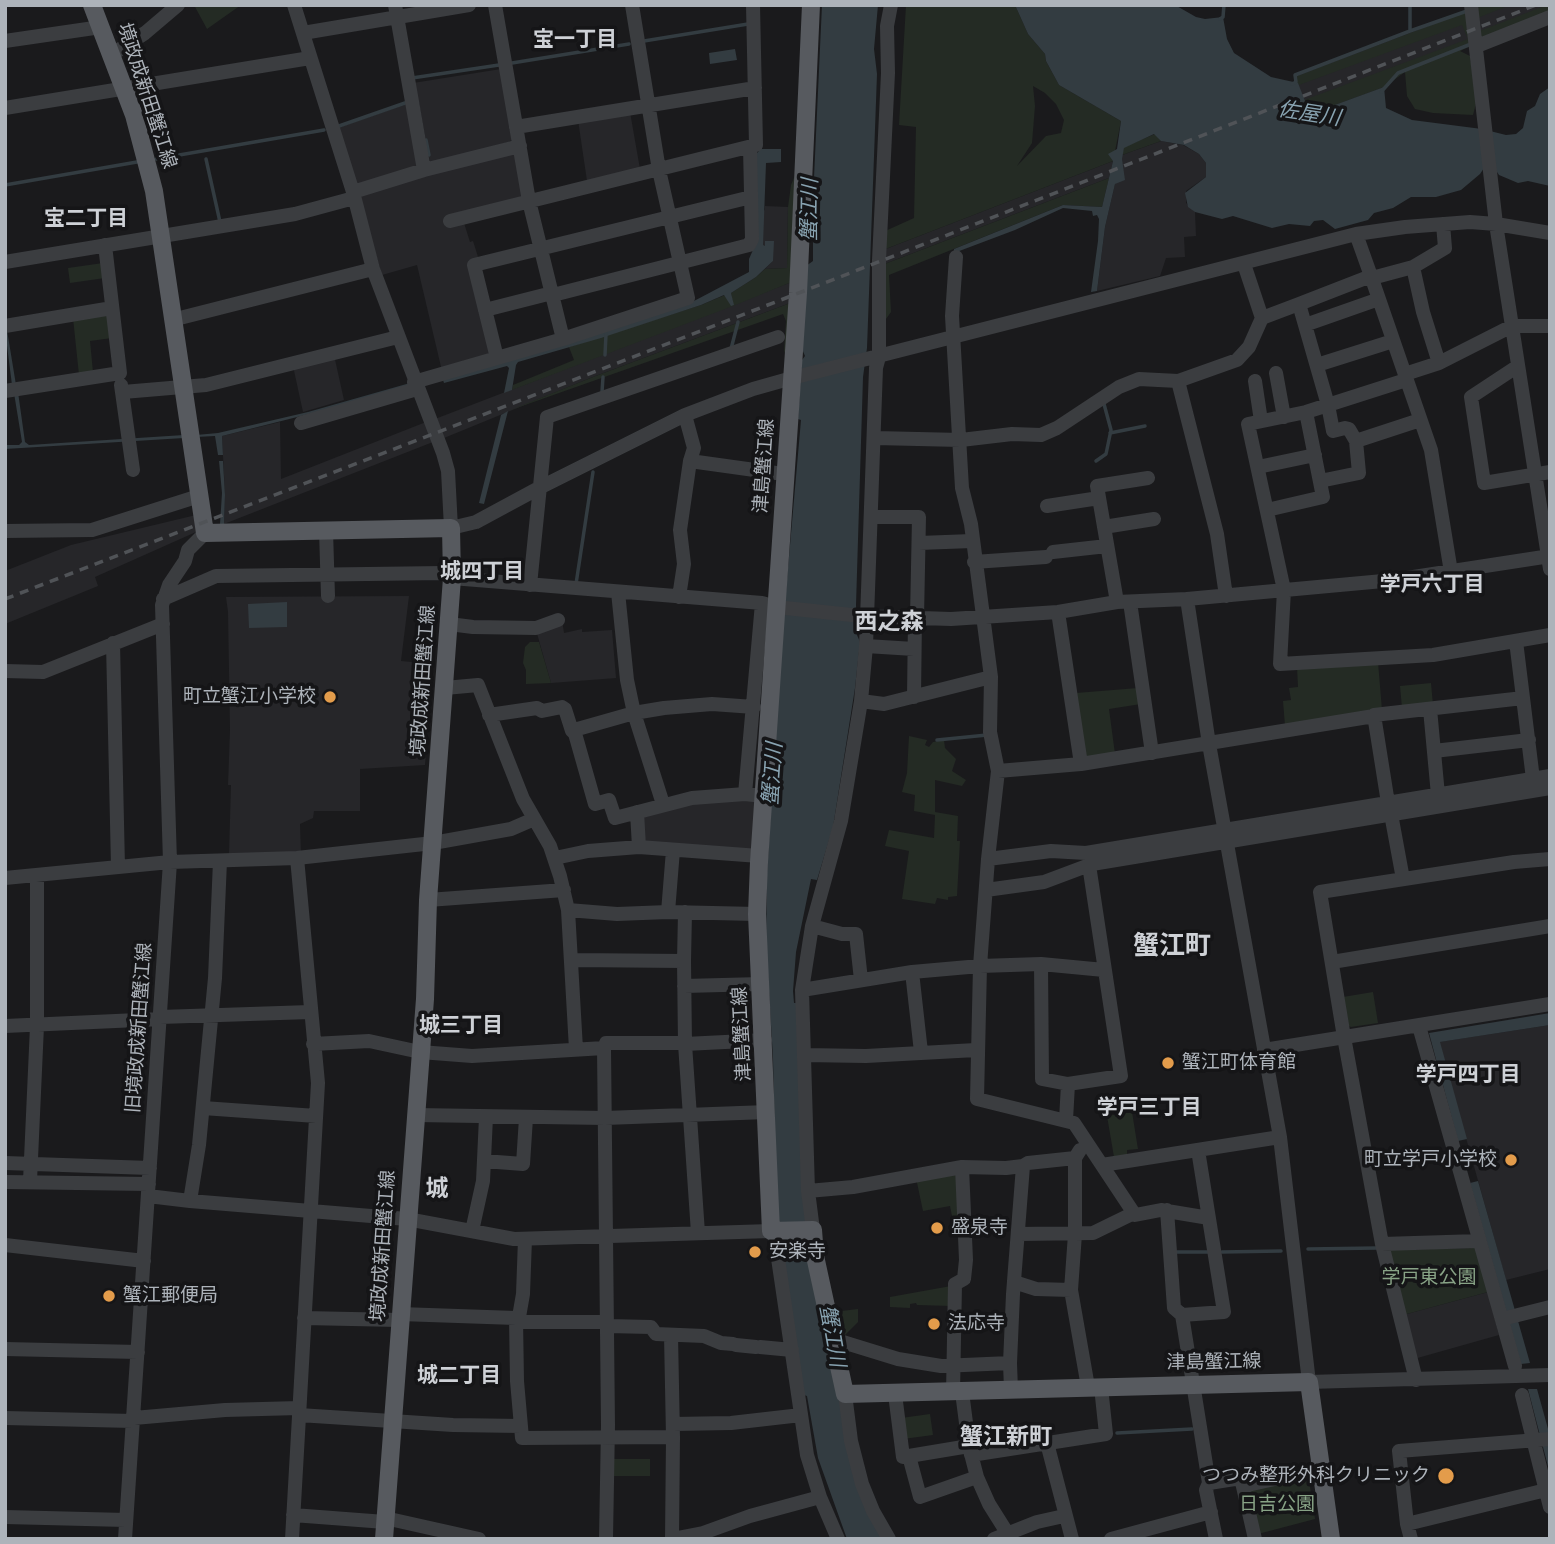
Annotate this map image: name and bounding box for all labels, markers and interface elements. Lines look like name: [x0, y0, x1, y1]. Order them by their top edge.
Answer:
street label: 境政成新田蟹江線: [112, 20, 180, 172]
district label: 宝一丁目: [533, 28, 617, 54]
water label: 佐屋川: [1276, 98, 1342, 132]
water label: 蟹江川: [798, 178, 824, 242]
district label: 宝二丁目: [44, 207, 128, 233]
street label: 津島蟹江線: [750, 418, 780, 514]
district label: 城四丁目: [440, 560, 524, 586]
district label: 学戸六丁目: [1380, 573, 1484, 599]
street label: 境政成新田蟹江線: [407, 604, 441, 758]
district label: 西之森: [855, 609, 923, 637]
place label: 町立蟹江小学校: [183, 686, 316, 708]
marker: 町立蟹江小学校: [322, 689, 338, 705]
water label: 蟹江川: [759, 742, 789, 806]
district label: 蟹江町: [1133, 931, 1211, 963]
street label: 旧境政成新田蟹江線: [123, 942, 157, 1114]
street label: 津島蟹江線: [729, 986, 757, 1082]
district label: 城三丁目: [419, 1014, 503, 1040]
place label: 蟹江町体育館: [1182, 1052, 1296, 1074]
marker: 蟹江町体育館: [1160, 1055, 1176, 1071]
district label: 学戸四丁目: [1416, 1063, 1520, 1089]
district label: 学戸三丁目: [1097, 1096, 1201, 1122]
place label: 町立学戸小学校: [1364, 1149, 1497, 1171]
marker: 町立学戸小学校: [1503, 1152, 1519, 1168]
street label: 境政成新田蟹江線: [367, 1169, 401, 1323]
district label: 城: [426, 1176, 448, 1204]
place label: 盛泉寺: [951, 1217, 1008, 1239]
marker: 盛泉寺: [929, 1220, 945, 1236]
place label: 安楽寺: [769, 1241, 826, 1263]
marker: 安楽寺: [747, 1244, 763, 1260]
park label: 学戸東公園: [1382, 1267, 1476, 1289]
place label: 蟹江郵便局: [123, 1285, 218, 1307]
marker: 蟹江郵便局: [101, 1288, 117, 1304]
water label: 蟹江川: [813, 1303, 849, 1369]
place label: 法応寺: [948, 1313, 1005, 1335]
marker: 法応寺: [926, 1316, 942, 1332]
street label: 津島蟹江線: [1166, 1351, 1262, 1375]
district label: 城二丁目: [417, 1364, 501, 1390]
district label: 蟹江新町: [960, 1424, 1052, 1452]
place label: つつみ整形外科クリニック: [1202, 1465, 1430, 1487]
marker: つつみ整形外科クリニック: [1436, 1466, 1456, 1486]
park label: 日吉公園: [1239, 1494, 1315, 1516]

